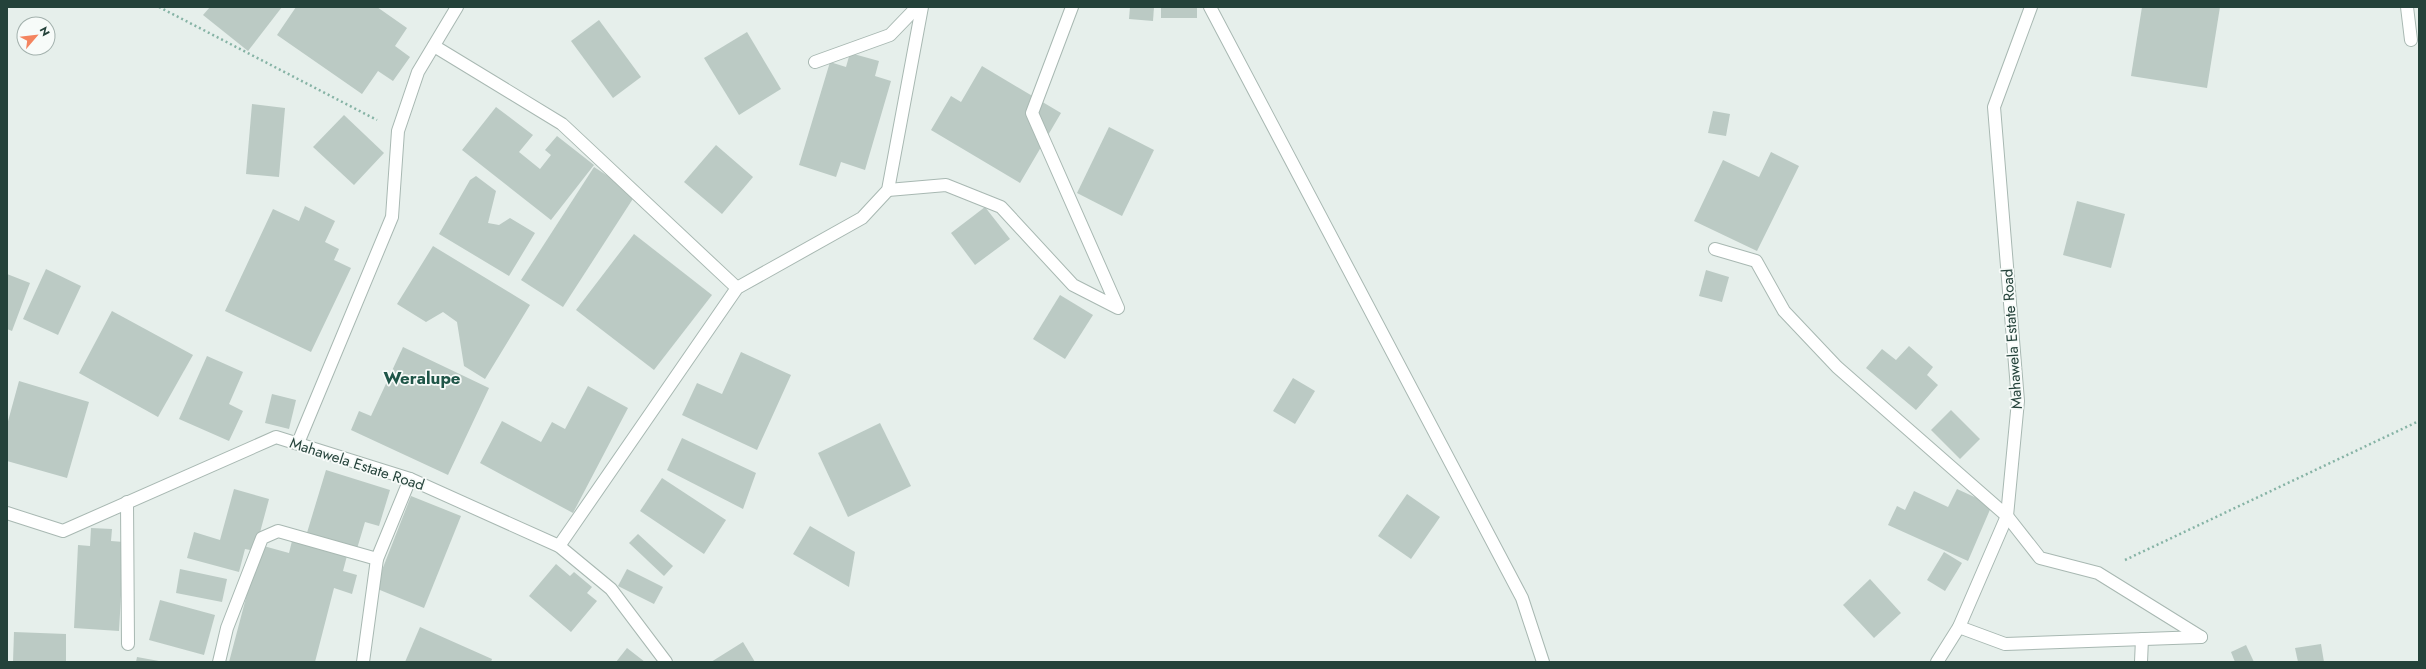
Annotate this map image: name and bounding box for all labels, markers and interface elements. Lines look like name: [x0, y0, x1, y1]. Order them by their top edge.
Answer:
north arrow: [16, 16, 56, 56]
text: N: [36, 24, 54, 39]
street label: Mahawela Estate Road: [1996, 268, 2028, 410]
district label: Weralupe: [383, 366, 461, 390]
street label: Mahawela Estate Road: [287, 432, 427, 496]

